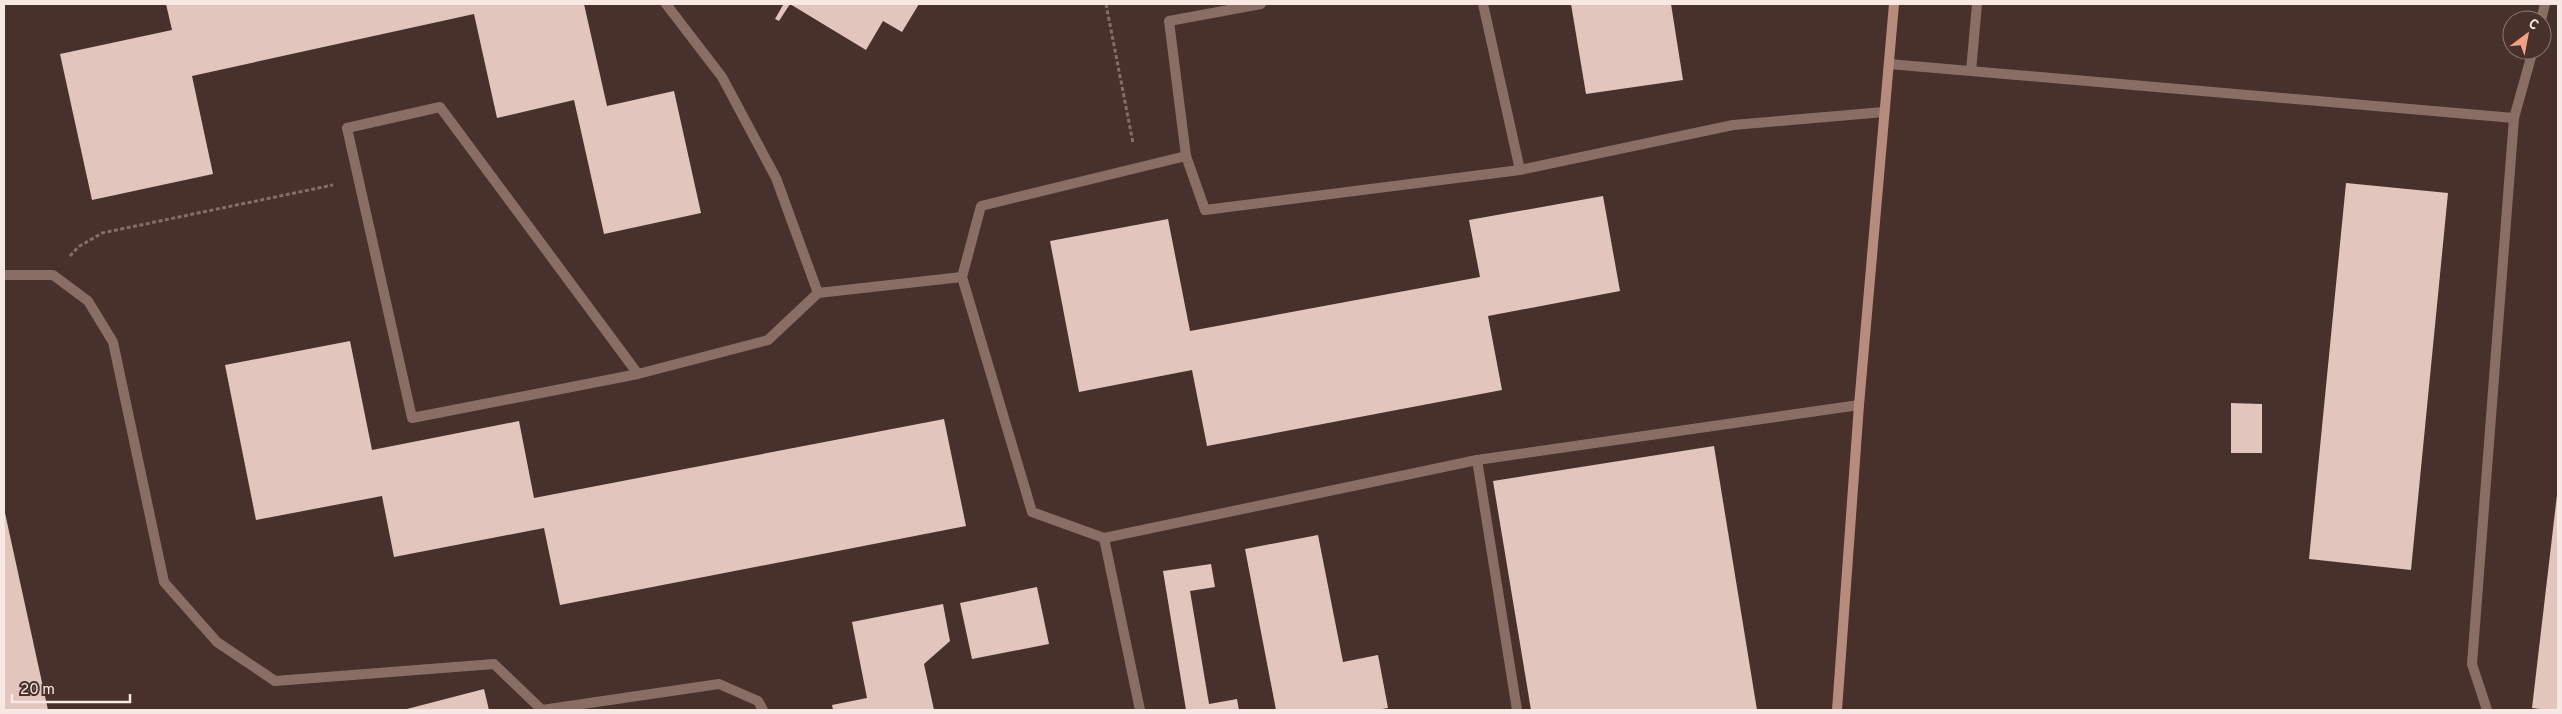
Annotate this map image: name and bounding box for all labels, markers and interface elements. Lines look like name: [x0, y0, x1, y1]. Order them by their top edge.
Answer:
north arrow: [2502, 10, 2552, 60]
text: С: [2525, 16, 2541, 35]
scale bar: [12, 672, 130, 704]
text: 20 m: [20, 681, 55, 700]

